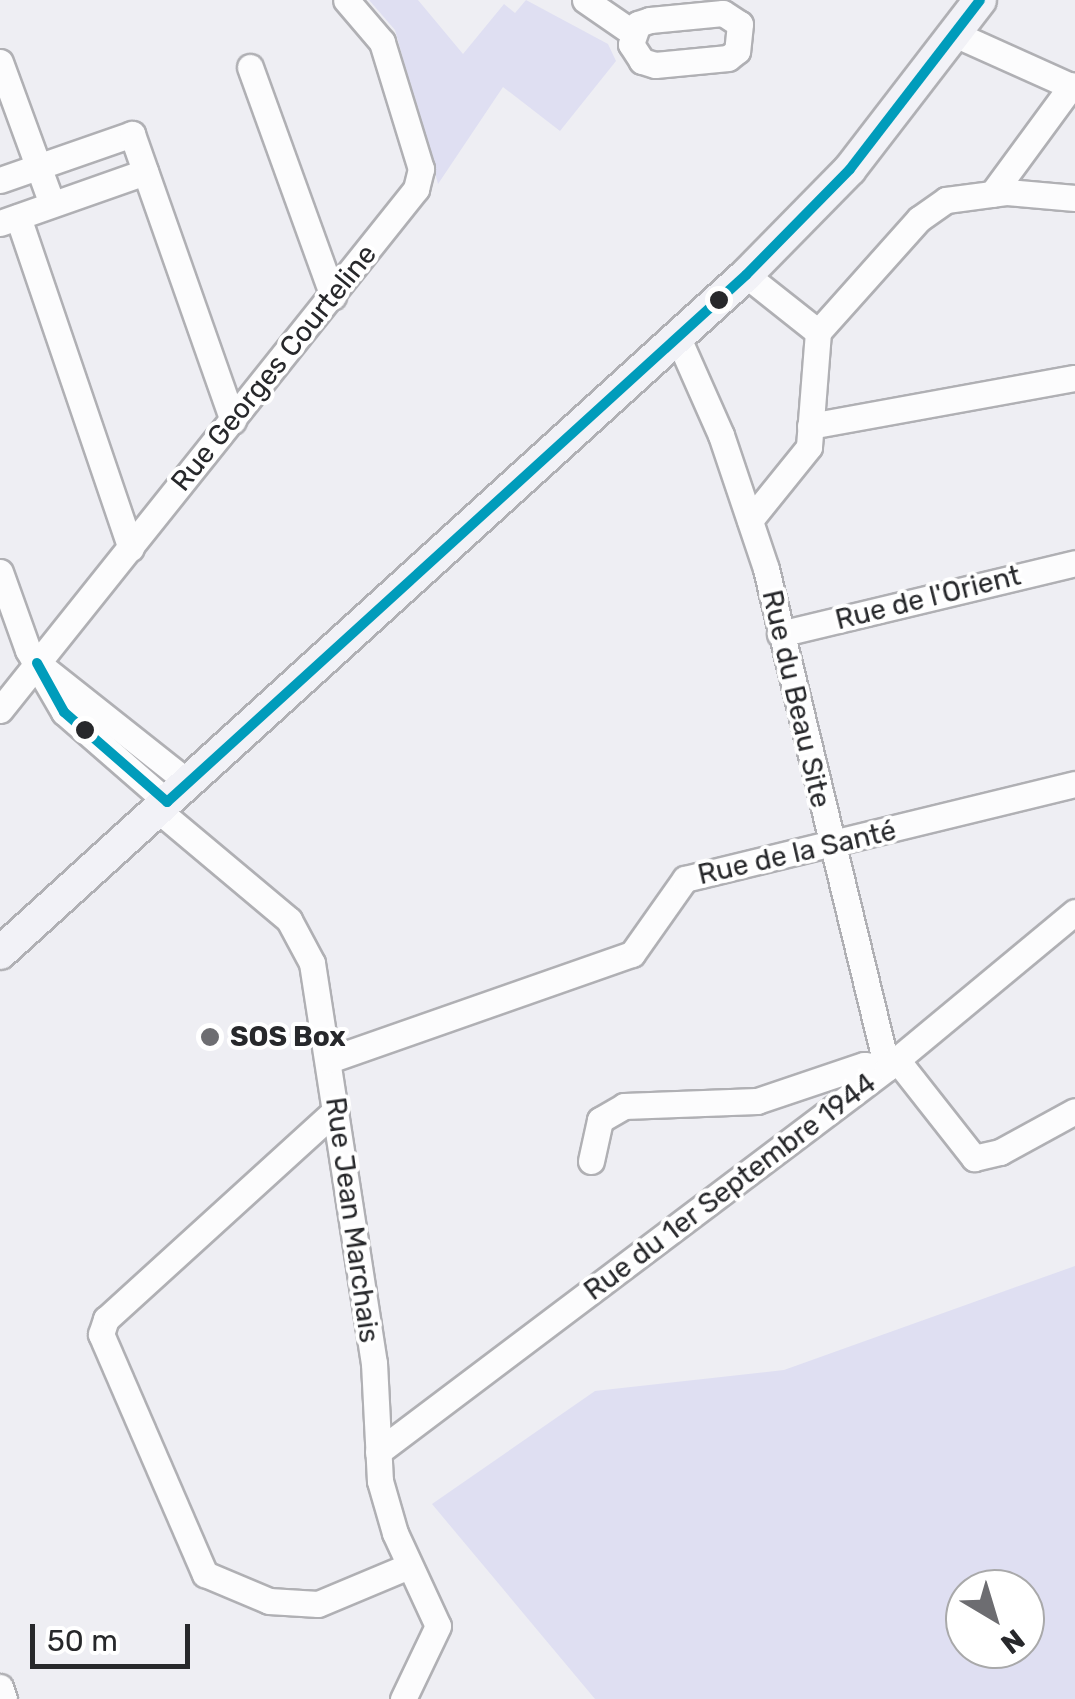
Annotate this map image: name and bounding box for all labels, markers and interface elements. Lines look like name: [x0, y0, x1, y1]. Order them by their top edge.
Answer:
street label: Rue Georges Courteline: [164, 238, 384, 498]
unlabelled marker: [709, 290, 729, 310]
street label: Rue de l'Orient: [832, 559, 1024, 637]
street label: Rue du Beau Site: [755, 587, 837, 811]
unlabelled marker: [75, 720, 95, 740]
street label: Rue de la Santé: [695, 814, 899, 892]
place label: SOS Box: [230, 1020, 346, 1054]
marker: SOS Box: [199, 1026, 221, 1048]
street label: Rue du 1er Septembre 1944: [577, 1066, 883, 1308]
street label: Rue Jean Marchais: [318, 1095, 386, 1345]
north arrow: [945, 1569, 1045, 1669]
scale bar: [35, 1604, 195, 1666]
text: N: [994, 1622, 1031, 1661]
text: 50 m: [47, 1623, 118, 1659]

